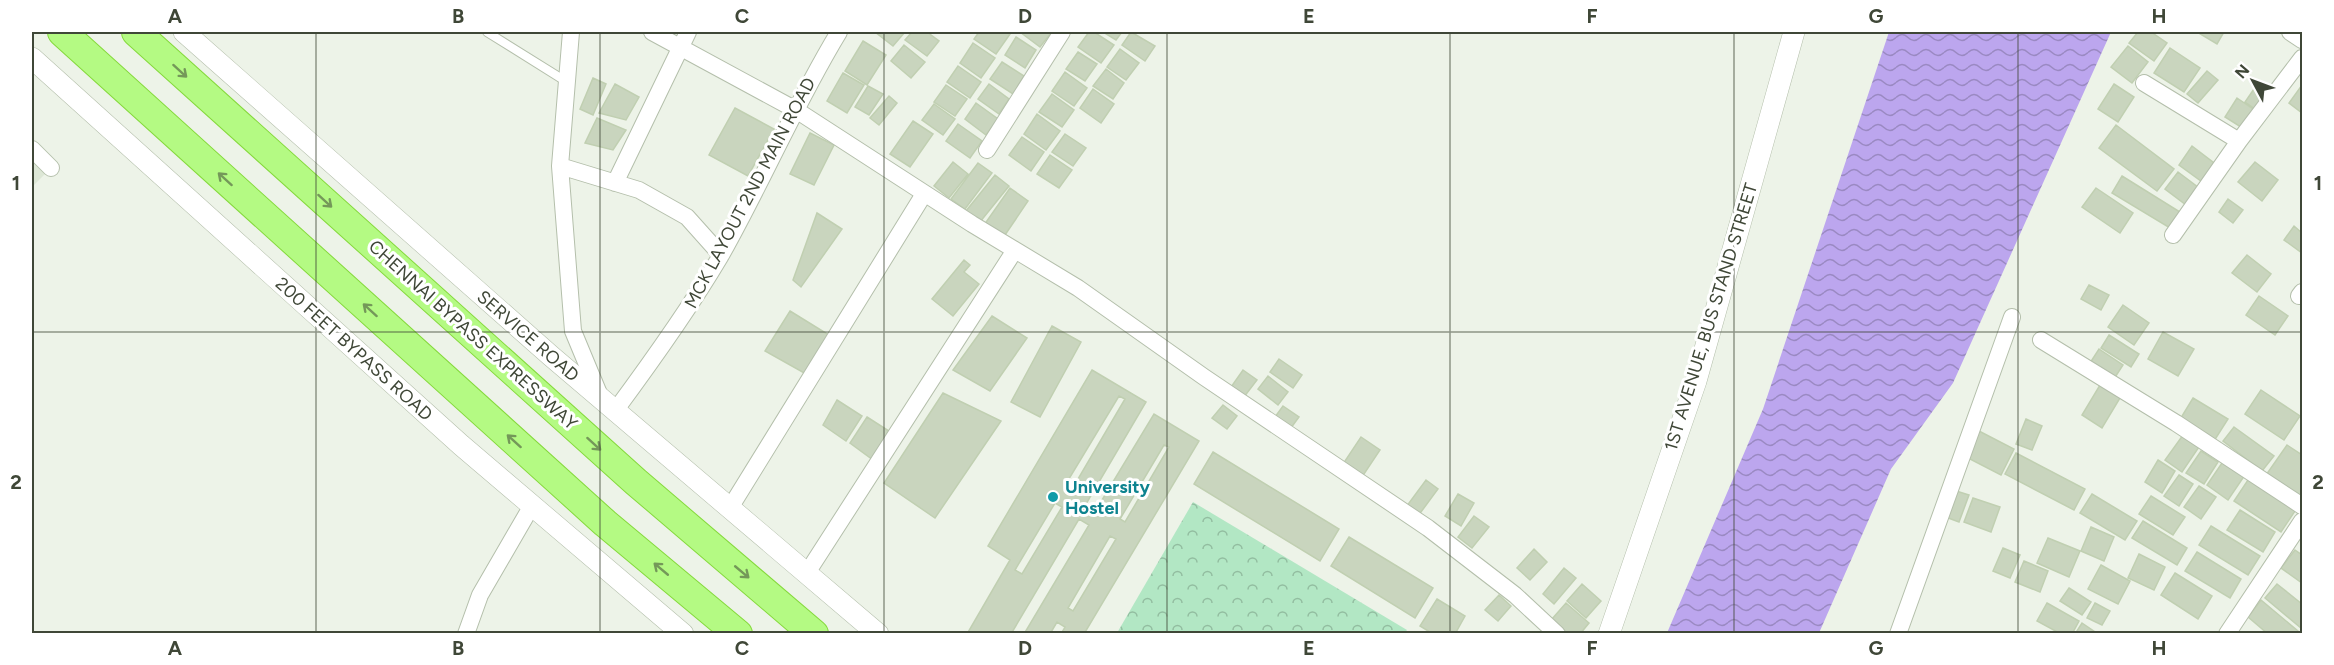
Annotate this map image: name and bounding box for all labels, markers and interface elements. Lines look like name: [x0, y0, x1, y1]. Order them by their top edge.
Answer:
text: A: [168, 4, 183, 28]
text: B: [452, 4, 464, 28]
text: C: [735, 4, 749, 28]
text: D: [1018, 4, 1032, 28]
text: E: [1303, 4, 1315, 28]
text: F: [1586, 4, 1598, 28]
text: G: [1869, 4, 1884, 28]
text: H: [2152, 4, 2167, 28]
north arrow: [2223, 51, 2283, 111]
text: N: [2231, 61, 2253, 82]
one-way arrow: [172, 64, 187, 78]
street label: MCK LAYOUT 2ND MAIN ROAD: [680, 74, 820, 312]
text: 1: [12, 171, 20, 195]
text: 1: [2314, 171, 2322, 195]
one-way arrow: [218, 172, 233, 186]
street label: 1ST AVENUE, BUS STAND STREET: [1660, 180, 1762, 453]
one-way arrow: [317, 194, 332, 208]
street label: CHENNAI BYPASS EXPRESSWAY: [364, 235, 582, 435]
street label: 200 FEET BYPASS ROAD: [271, 273, 437, 425]
street label: SERVICE ROAD: [472, 286, 584, 386]
one-way arrow: [362, 303, 377, 317]
one-way arrow: [507, 434, 522, 448]
one-way arrow: [586, 437, 601, 451]
text: 2: [10, 470, 22, 494]
text: 2: [2312, 470, 2324, 494]
place label: University Hostel: [1065, 476, 1150, 519]
marker: University Hostel: [1046, 490, 1060, 504]
one-way arrow: [653, 563, 669, 576]
one-way arrow: [734, 565, 749, 579]
text: A: [168, 636, 183, 660]
text: B: [452, 636, 464, 660]
text: C: [735, 636, 749, 660]
text: D: [1018, 636, 1032, 660]
text: E: [1303, 636, 1315, 660]
text: F: [1586, 636, 1598, 660]
text: G: [1869, 636, 1884, 660]
text: H: [2152, 636, 2167, 660]

